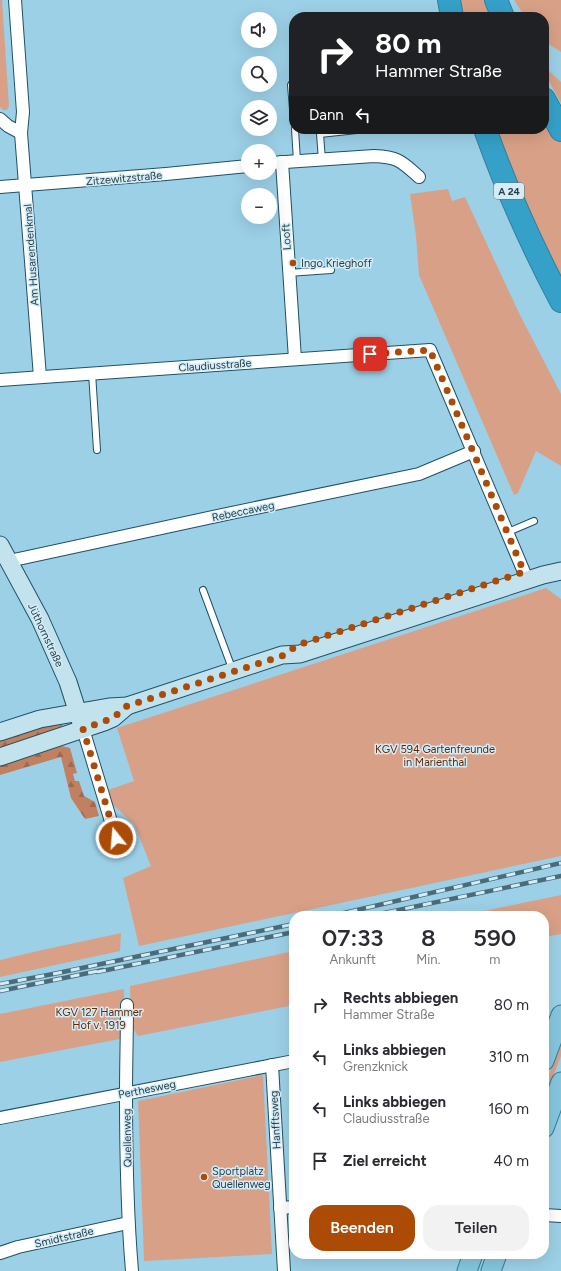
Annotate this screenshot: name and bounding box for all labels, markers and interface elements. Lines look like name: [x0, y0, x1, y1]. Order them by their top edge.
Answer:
map controls: [241, 12, 277, 224]
button: sound: [241, 12, 277, 48]
text: 80 m: [375, 26, 441, 60]
icon: right: [309, 28, 361, 80]
button: search: [241, 56, 277, 92]
text: Hammer Straße: [375, 60, 502, 82]
button: layers: [241, 100, 277, 136]
icon: left: [352, 104, 374, 126]
text: Dann: [309, 106, 344, 124]
button: +: [241, 144, 277, 180]
street label: Zitzewitzstraße: [85, 169, 163, 188]
road number: A 24: [494, 183, 524, 199]
button: −: [241, 188, 277, 224]
street label: Am Husarendenkmal: [21, 204, 42, 306]
street label: Looft: [279, 223, 294, 251]
place label: Ingo Krieghoff: [301, 257, 373, 270]
marker: Ingo Krieghoff: [288, 258, 298, 268]
pin: [353, 337, 387, 371]
icon: arrive: [359, 343, 381, 365]
street label: Claudiusstraße: [178, 356, 252, 375]
street label: Rebeccaweg: [211, 499, 276, 524]
street label: Jüthornstraße: [25, 601, 66, 669]
park label: KGV 594 Gartenfreunde in Marienthal: [375, 743, 495, 769]
position arrow: [95, 817, 137, 859]
text: 07:33: [322, 923, 384, 952]
text: 8: [421, 923, 436, 952]
text: 590: [473, 923, 516, 952]
text: Ankunft: [329, 952, 376, 967]
text: Min.: [416, 952, 440, 967]
text: m: [489, 952, 500, 967]
text: Rechts abbiegen: [343, 989, 458, 1007]
icon: right: [309, 994, 331, 1016]
text: 80 m: [494, 996, 529, 1014]
park label: KGV 127 Hammer Hof v. 1919: [55, 1006, 143, 1032]
text: Hammer Straße: [343, 1007, 435, 1022]
text: Links abbiegen: [343, 1041, 446, 1059]
icon: left: [309, 1046, 331, 1068]
text: 310 m: [489, 1048, 529, 1066]
text: Grenzknick: [343, 1059, 408, 1074]
street label: Perthesweg: [117, 1078, 177, 1101]
street label: Hanfftsweg: [267, 1090, 284, 1149]
text: Links abbiegen: [343, 1093, 446, 1111]
icon: left: [309, 1098, 331, 1120]
text: 160 m: [488, 1100, 529, 1118]
street label: Quellenweg: [120, 1109, 135, 1167]
text: Claudiusstraße: [343, 1111, 430, 1126]
icon: arrive: [309, 1150, 331, 1172]
text: Ziel erreicht: [343, 1152, 427, 1170]
text: 40 m: [494, 1152, 529, 1170]
place label: Sportplatz Quellenweg: [212, 1165, 271, 1191]
marker: Sportplatz Quellenweg: [199, 1172, 209, 1182]
button: Beenden: [309, 1205, 415, 1251]
button: Teilen: [423, 1205, 529, 1251]
street label: Smidtstraße: [33, 1224, 95, 1251]

